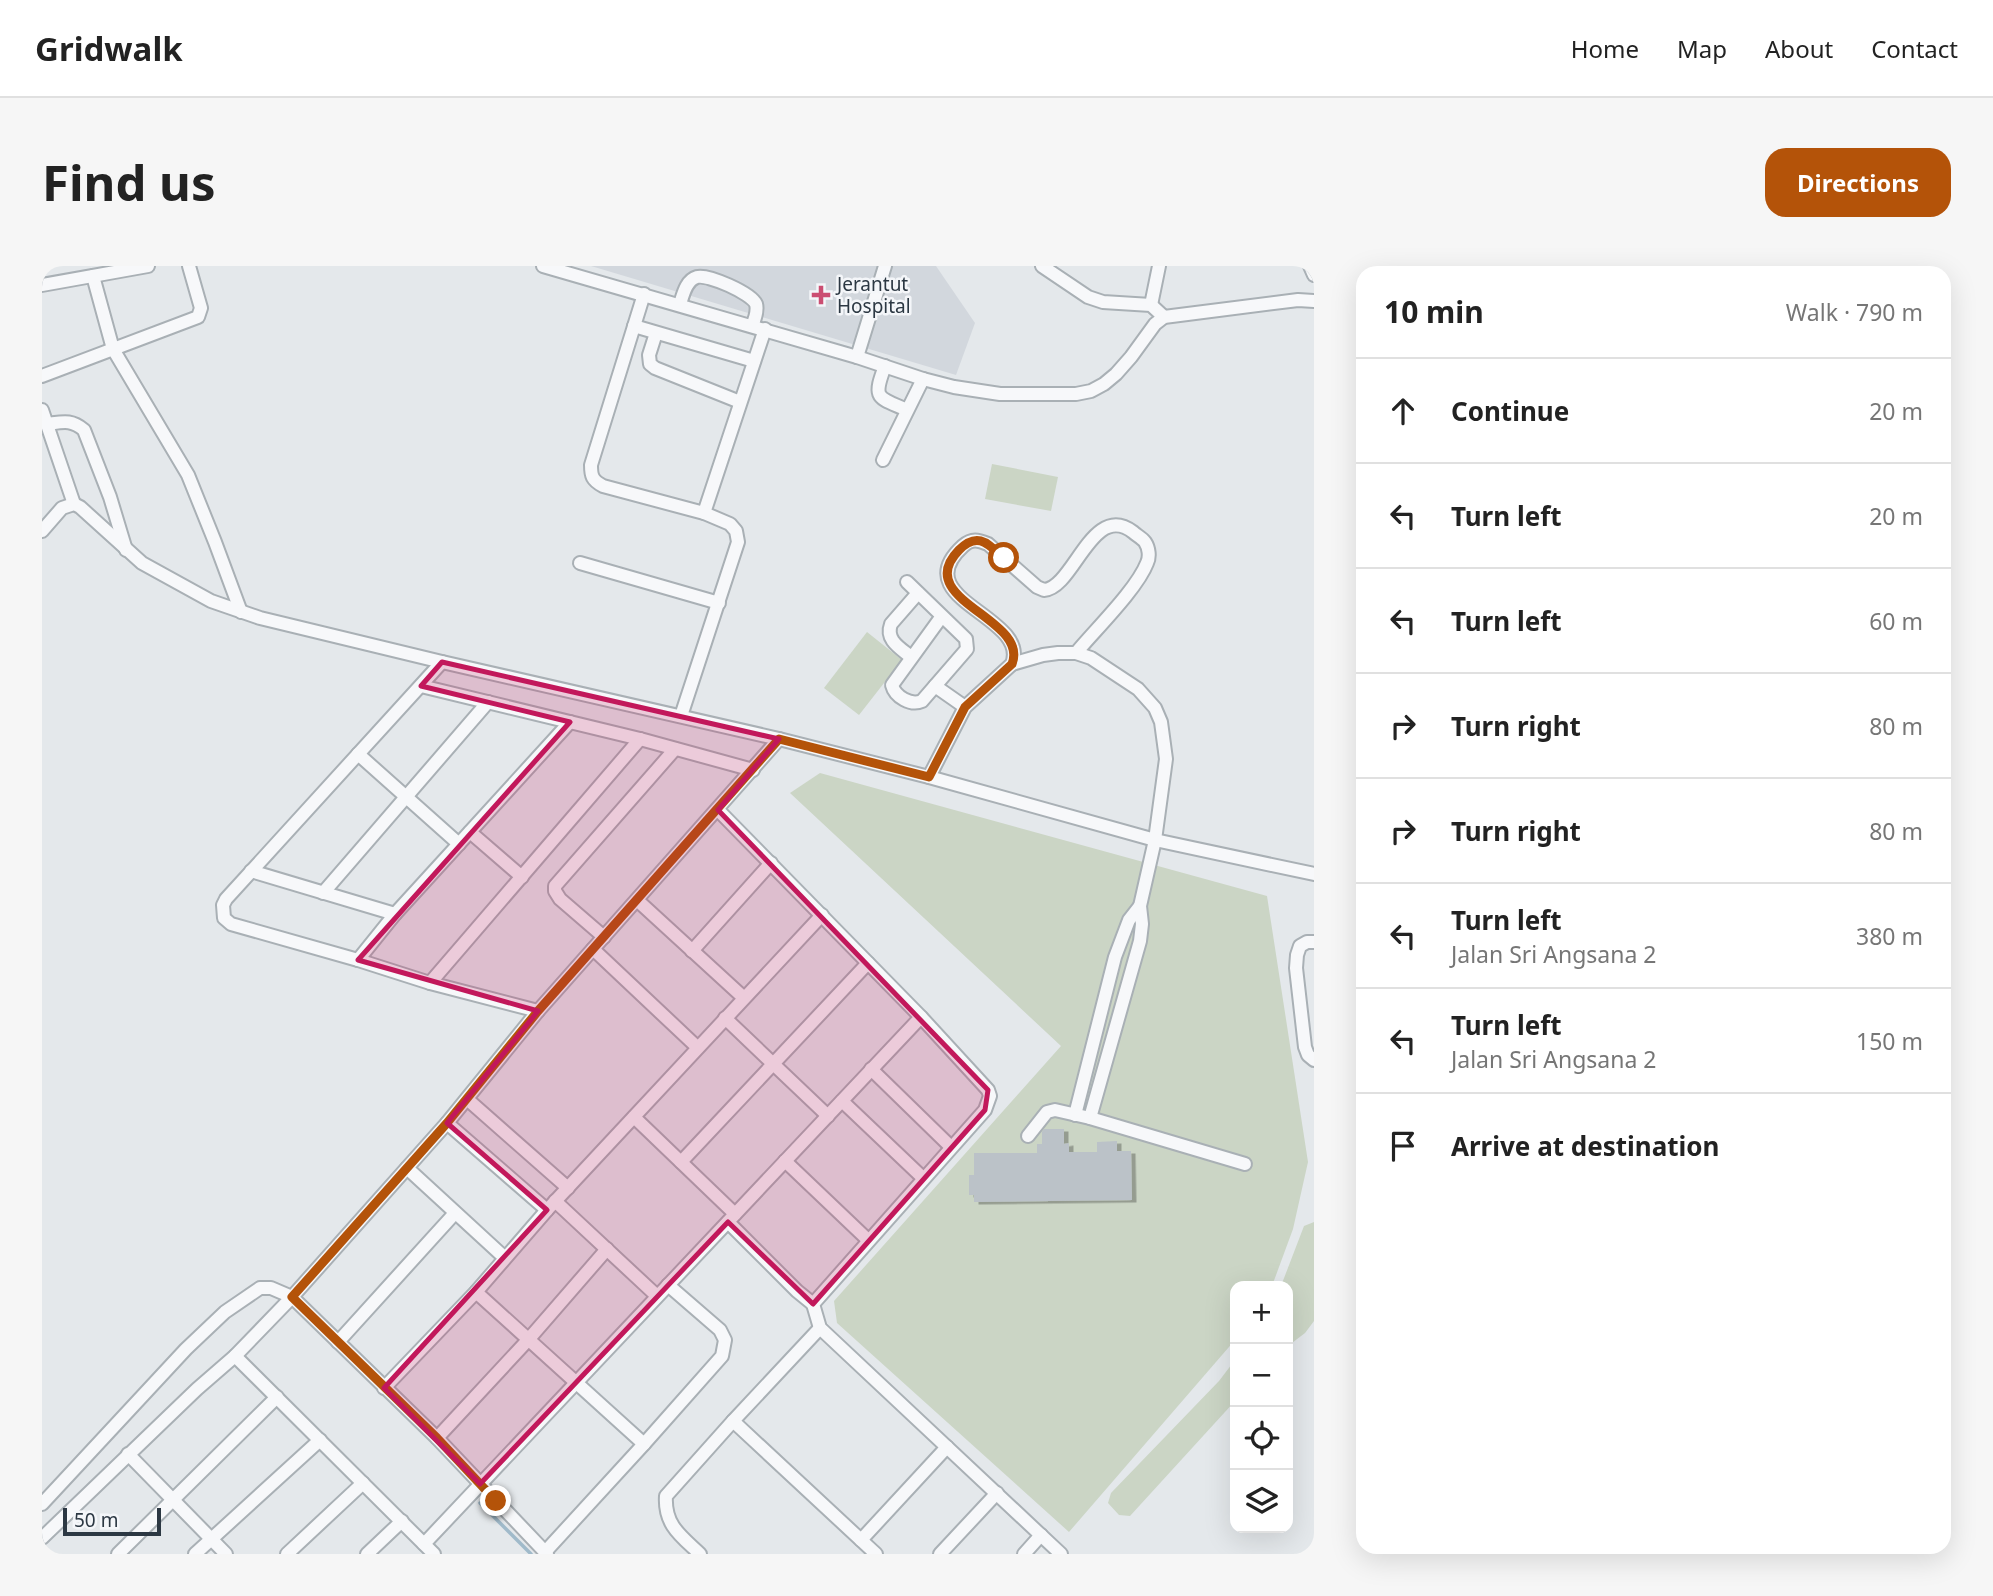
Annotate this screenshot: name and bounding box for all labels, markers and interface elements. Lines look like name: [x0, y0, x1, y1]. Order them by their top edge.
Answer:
text: Gridwalk: [35, 26, 183, 71]
text: Home: [1571, 32, 1639, 65]
text: Map: [1677, 32, 1727, 65]
text: About: [1765, 32, 1833, 65]
text: Contact: [1871, 32, 1958, 65]
button: Directions: [1765, 148, 1951, 217]
text: Find us: [42, 149, 216, 215]
place label: Jerantut Hospital: [835, 271, 911, 319]
marker: Jerantut Hospital: [811, 285, 831, 305]
text: 10 min: [1384, 291, 1484, 332]
text: Walk · 790 m: [1786, 296, 1923, 328]
icon: ahead: [1384, 392, 1422, 430]
text: Continue: [1451, 393, 1569, 429]
text: 20 m: [1869, 395, 1923, 427]
icon: left: [1384, 497, 1422, 535]
text: Turn left: [1451, 498, 1562, 534]
text: 20 m: [1869, 500, 1923, 532]
route start: [988, 542, 1019, 573]
icon: left: [1384, 602, 1422, 640]
text: Turn left: [1451, 603, 1562, 639]
text: 60 m: [1869, 605, 1923, 637]
icon: right: [1384, 707, 1422, 745]
text: Turn right: [1451, 708, 1581, 744]
text: 80 m: [1869, 710, 1923, 742]
icon: right: [1384, 812, 1422, 850]
text: Turn right: [1451, 813, 1581, 849]
text: 80 m: [1869, 815, 1923, 847]
text: Turn left: [1451, 902, 1562, 938]
icon: left: [1384, 917, 1422, 955]
text: 380 m: [1856, 920, 1923, 952]
text: Jalan Sri Angsana 2: [1451, 938, 1656, 970]
text: Turn left: [1451, 1007, 1562, 1043]
icon: left: [1384, 1022, 1422, 1060]
text: 150 m: [1856, 1025, 1923, 1057]
text: Jalan Sri Angsana 2: [1451, 1043, 1656, 1075]
icon: arrive: [1384, 1127, 1422, 1165]
text: Arrive at destination: [1451, 1128, 1720, 1164]
map controls: [1230, 1281, 1293, 1533]
button: +: [1230, 1281, 1293, 1344]
button: −: [1230, 1344, 1293, 1407]
button: locate: [1230, 1407, 1293, 1470]
button: layers: [1230, 1470, 1293, 1533]
route end: [480, 1485, 511, 1516]
scale bar: [63, 1505, 161, 1537]
text: 50 m: [74, 1507, 118, 1533]

